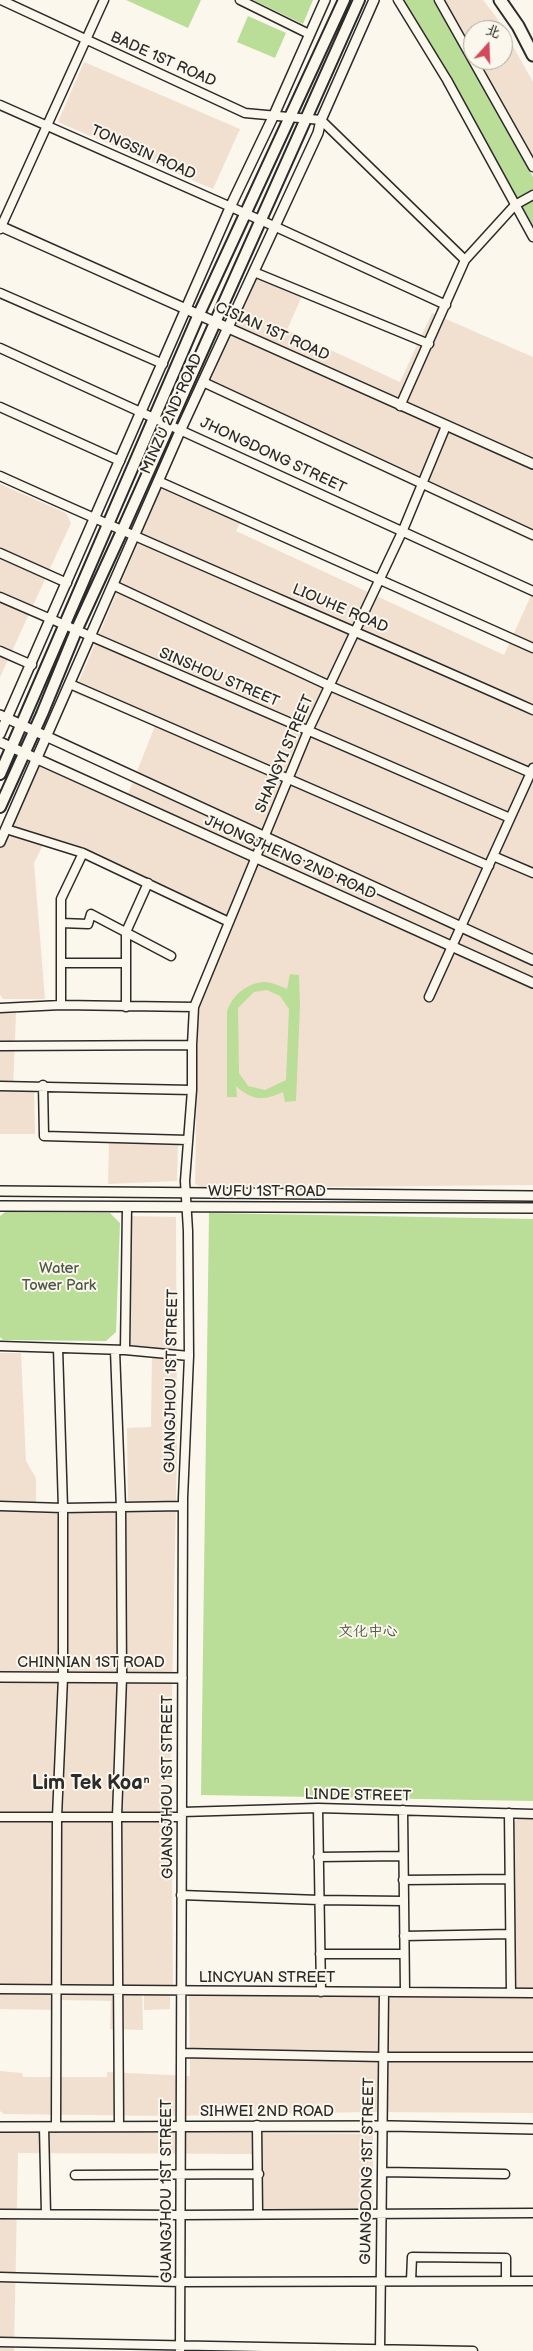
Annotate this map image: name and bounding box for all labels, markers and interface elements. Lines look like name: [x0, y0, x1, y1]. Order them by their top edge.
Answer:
north arrow: [463, 20, 513, 70]
text: 北: [483, 21, 502, 42]
street label: BADE 1ST ROAD: [107, 29, 219, 91]
street label: TONGSIN ROAD: [88, 122, 198, 184]
street label: CISIAN 1ST ROAD: [212, 299, 332, 365]
street label: MINZU 2ND ROAD: [137, 351, 207, 477]
street label: JHONGDONG STREET: [197, 414, 349, 498]
street label: LIOUHE ROAD: [289, 581, 391, 637]
street label: SINSHOU STREET: [156, 645, 282, 711]
street label: SHANGYI STREET: [252, 692, 318, 816]
street label: JHONGJHENG 2ND ROAD: [202, 812, 378, 904]
street label: WUFU 1ST ROAD: [208, 1183, 326, 1201]
park label: Water Tower Park: [22, 1260, 96, 1295]
street label: GUANGJHOU 1ST STREET: [161, 1289, 183, 1473]
park label: 文化中心: [338, 1623, 398, 1641]
street label: CHINNIAN 1ST ROAD: [17, 1654, 165, 1672]
street label: GUANGJHOU 1ST STREET: [159, 1695, 177, 1879]
district label: Lim Tek Koaⁿ: [32, 1772, 150, 1796]
street label: LINDE STREET: [305, 1786, 411, 1806]
street label: LINCYUAN STREET: [199, 1969, 335, 1987]
street label: GUANGDONG 1ST STREET: [357, 2077, 379, 2265]
street label: GUANGJHOU 1ST STREET: [158, 2099, 176, 2283]
street label: SIHWEI 2ND ROAD: [200, 2103, 334, 2121]

